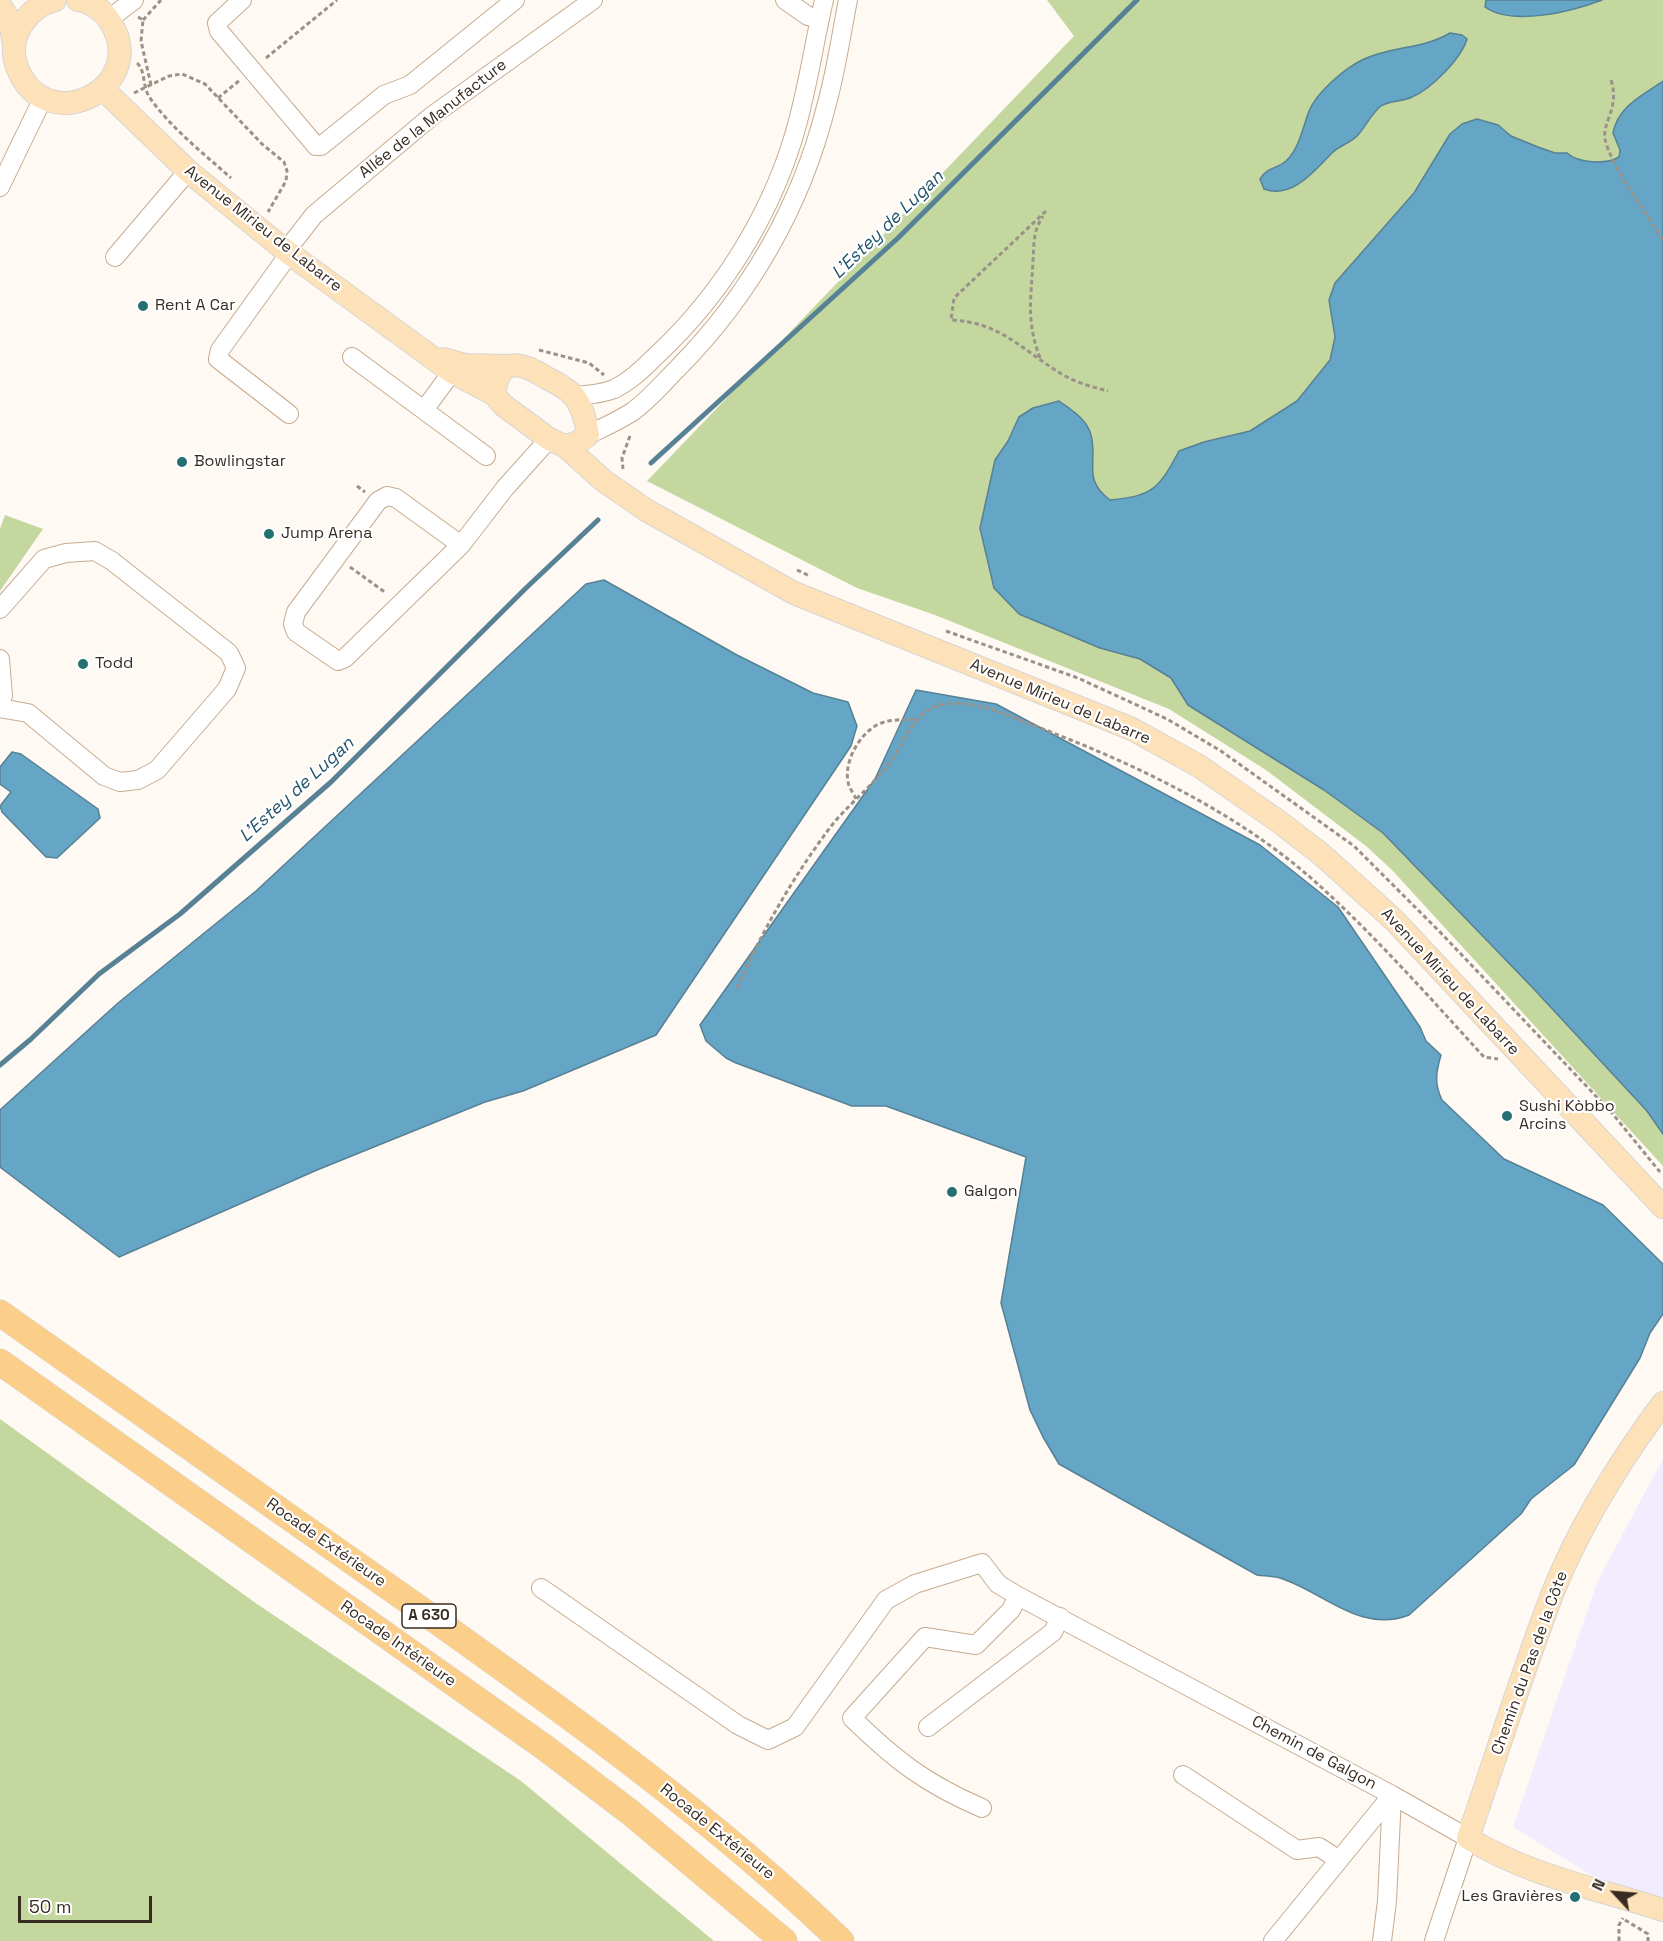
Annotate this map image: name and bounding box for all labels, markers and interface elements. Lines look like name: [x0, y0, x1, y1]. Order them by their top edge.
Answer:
street label: Allée de la Manufacture: [355, 55, 511, 183]
street label: Avenue Mirieu de Labarre: [181, 162, 345, 296]
water label: L'Estey de Lugan: [828, 166, 948, 284]
place label: Rent A Car: [155, 296, 235, 316]
marker: Rent A Car: [136, 299, 150, 313]
place label: Bowlingstar: [194, 452, 286, 472]
marker: Bowlingstar: [175, 455, 189, 469]
place label: Jump Arena: [281, 524, 372, 544]
marker: Jump Arena: [262, 527, 276, 541]
place label: Todd: [95, 654, 133, 674]
street label: Avenue Mirieu de Labarre: [967, 655, 1153, 749]
marker: Todd: [76, 657, 90, 671]
water label: L'Estey de Lugan: [235, 733, 359, 847]
street label: Avenue Mirieu de Labarre: [1377, 904, 1523, 1060]
place label: Sushi Kòbbo Arcins: [1519, 1097, 1615, 1135]
marker: Sushi Kòbbo Arcins: [1500, 1109, 1514, 1123]
place label: Galgon: [964, 1182, 1018, 1202]
marker: Galgon: [945, 1185, 959, 1199]
street label: Rocade Extérieure: [262, 1494, 390, 1592]
street label: Chemin du Pas de la Côte: [1488, 1569, 1572, 1757]
street label: Rocade Intérieure: [336, 1597, 460, 1691]
road number: A 630: [402, 1604, 456, 1628]
street label: Chemin de Galgon: [1248, 1712, 1380, 1794]
street label: Rocade Extérieure: [656, 1780, 778, 1884]
north arrow: [1585, 1863, 1645, 1923]
text: N: [1587, 1875, 1610, 1894]
scale bar: [21, 1884, 154, 1922]
place label: Les Gravières: [1462, 1887, 1563, 1907]
marker: Les Gravières: [1568, 1890, 1582, 1904]
text: 50 m: [29, 1895, 71, 1918]

